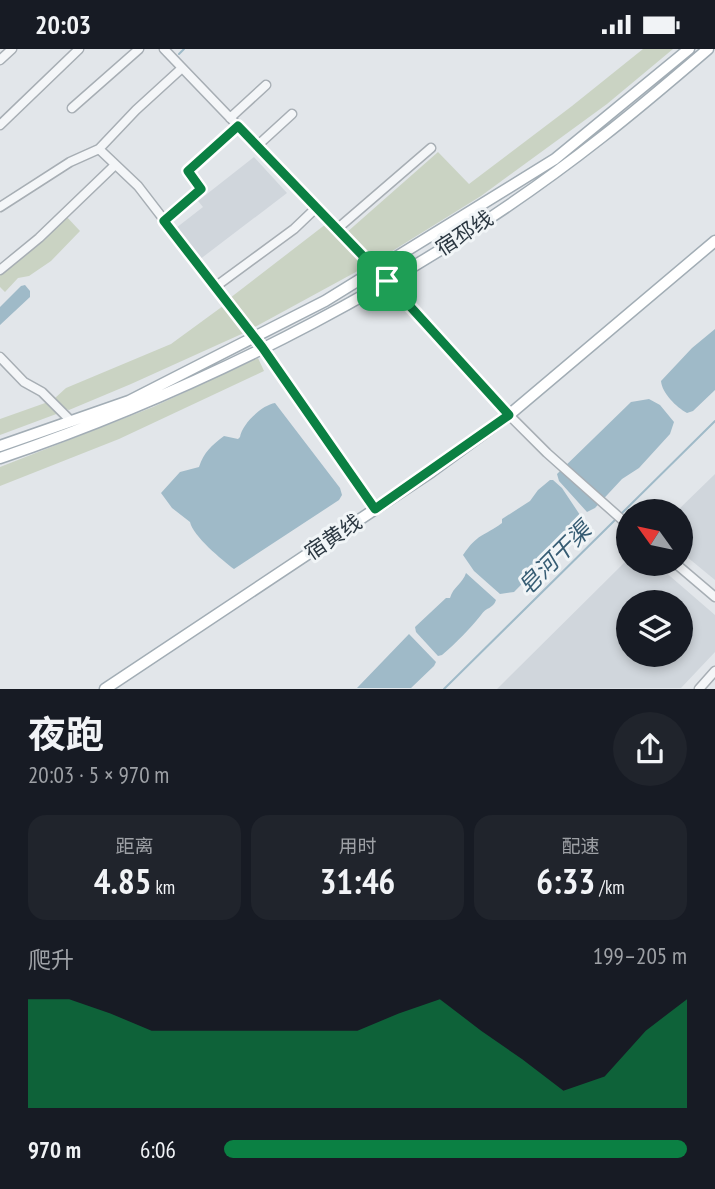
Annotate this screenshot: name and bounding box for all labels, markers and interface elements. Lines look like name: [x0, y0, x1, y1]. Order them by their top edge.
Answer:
text: 20:03: [35, 8, 91, 41]
street label: 宿邳线: [430, 205, 498, 261]
pin: [357, 251, 417, 311]
icon: arrive: [368, 262, 406, 300]
north arrow: [616, 499, 693, 576]
map controls: [616, 499, 693, 667]
street label: 宿黄线: [299, 508, 367, 566]
water label: 皂河干渠: [511, 513, 599, 601]
button: layers: [616, 590, 693, 667]
text: 夜跑: [28, 709, 104, 758]
button: share: [613, 712, 687, 786]
text: 20:03 · 5 × 970 m: [28, 760, 169, 789]
text: 距离: [115, 834, 154, 858]
text: 用时: [338, 834, 377, 858]
text: 配速: [561, 834, 600, 858]
text: 4.85: [94, 858, 151, 904]
text: 31:46: [320, 858, 395, 904]
text: 6:33: [536, 858, 595, 904]
text: km: [151, 875, 175, 899]
text: /km: [595, 875, 625, 899]
text: 199–205 m: [593, 941, 687, 970]
text: 爬升: [28, 945, 74, 974]
text: 970 m: [28, 1135, 81, 1164]
text: 6:06: [140, 1135, 176, 1164]

